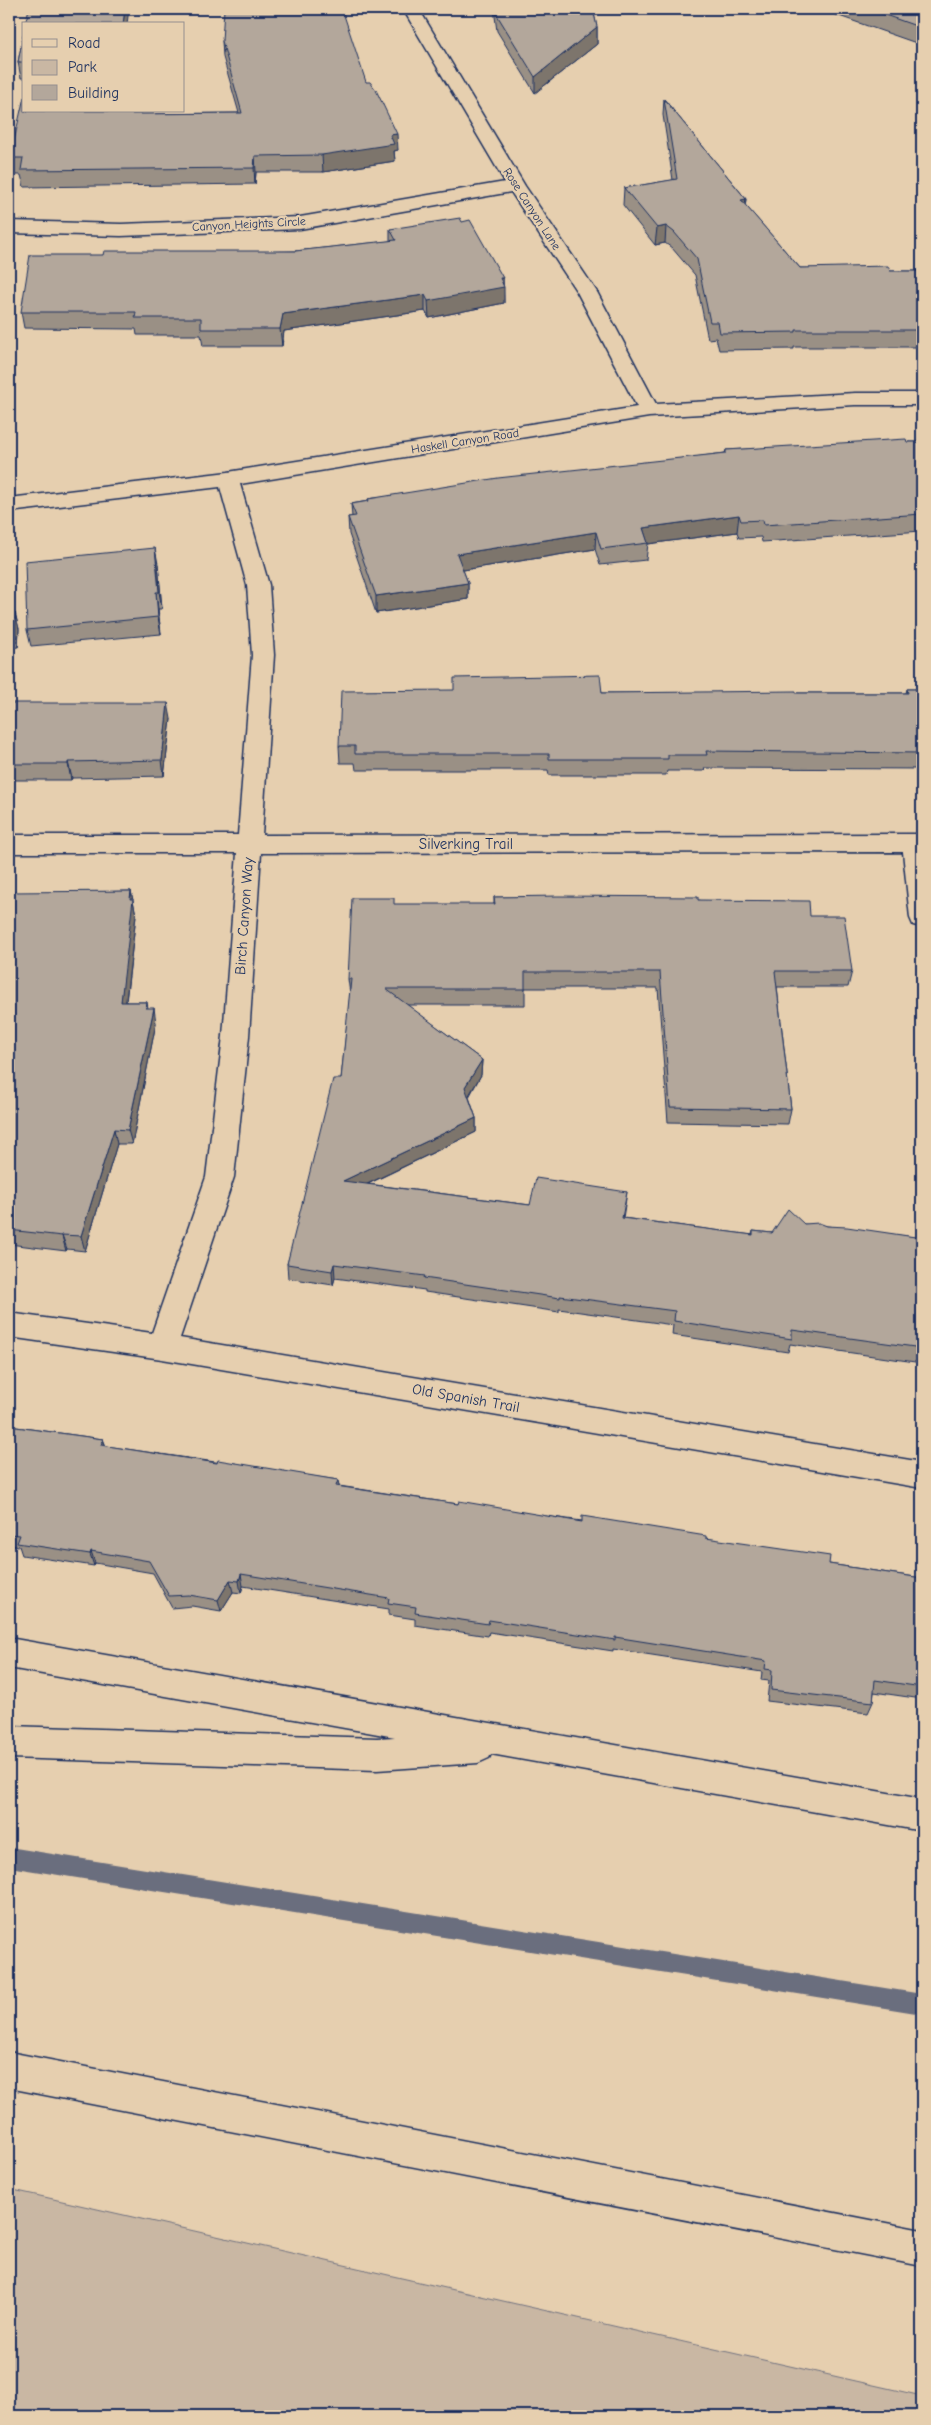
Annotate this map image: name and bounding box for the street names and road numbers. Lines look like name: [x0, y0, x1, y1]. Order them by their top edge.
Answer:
street label: Rose Canyon Lane: [500, 165, 564, 253]
street label: Canyon Heights Circle: [192, 214, 306, 234]
street label: Haskell Canyon Road: [410, 426, 520, 456]
street label: Silverking Trail: [419, 835, 513, 853]
street label: Birch Canyon Way: [231, 856, 257, 975]
street label: Old Spanish Trail: [411, 1380, 521, 1416]

